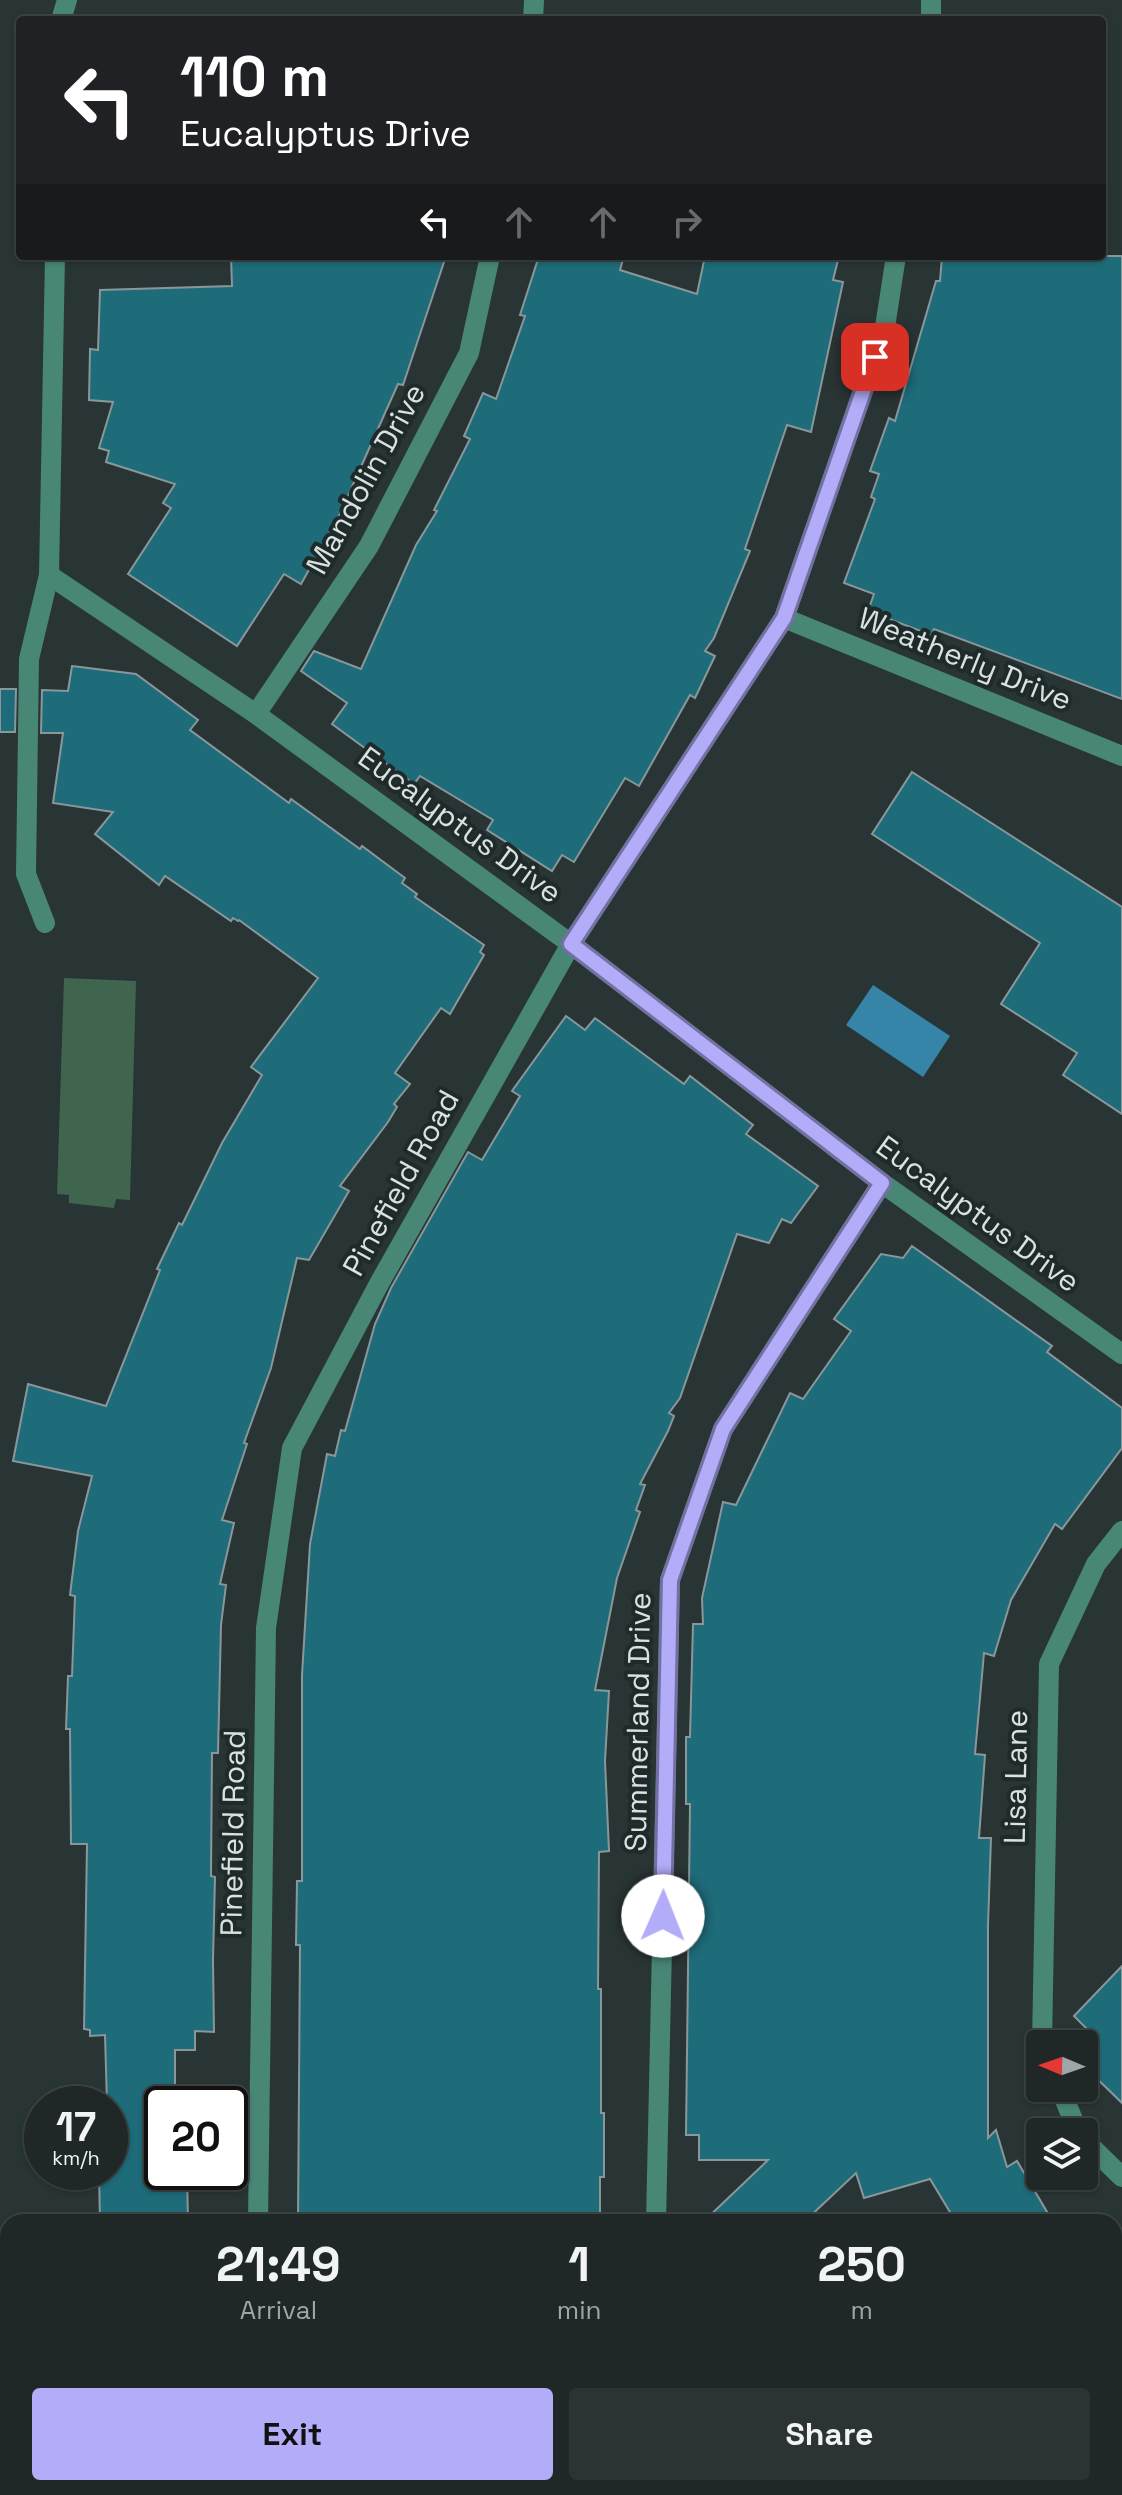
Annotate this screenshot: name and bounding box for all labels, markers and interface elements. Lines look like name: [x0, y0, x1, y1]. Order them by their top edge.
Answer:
text: 110 m: [180, 41, 329, 112]
icon: left: [48, 48, 152, 152]
text: Eucalyptus Drive: [180, 111, 471, 157]
icon: left: [413, 200, 457, 244]
icon: ahead: [497, 200, 541, 244]
icon: ahead: [581, 200, 625, 244]
icon: right: [665, 200, 709, 244]
pin: [841, 323, 909, 391]
icon: arrive: [853, 335, 897, 379]
street label: Mandolin Drive: [297, 377, 434, 581]
street label: Weatherly Drive: [853, 598, 1077, 719]
street label: Eucalyptus Drive: [351, 738, 570, 912]
street label: Pinefield Road: [333, 1083, 468, 1283]
street label: Eucalyptus Drive: [869, 1127, 1088, 1301]
street label: Summerland Drive: [616, 1592, 659, 1852]
street label: Lisa Lane: [995, 1710, 1036, 1844]
street label: Pinefield Road: [211, 1729, 254, 1937]
position arrow: [621, 1874, 705, 1958]
north arrow: [1026, 2030, 1098, 2102]
map controls: [1026, 2030, 1098, 2190]
speed limit sign: 20: [144, 2086, 248, 2190]
text: 17: [56, 2102, 96, 2153]
button: layers: [1026, 2118, 1098, 2190]
text: km/h: [52, 2145, 100, 2171]
text: 21:49: [216, 2234, 341, 2295]
text: 1: [568, 2234, 590, 2295]
text: 250: [818, 2234, 906, 2295]
text: Arrival: [240, 2293, 317, 2327]
text: min: [557, 2293, 601, 2327]
text: m: [851, 2293, 873, 2327]
button: Exit: [32, 2388, 553, 2480]
button: Share: [569, 2388, 1090, 2480]

